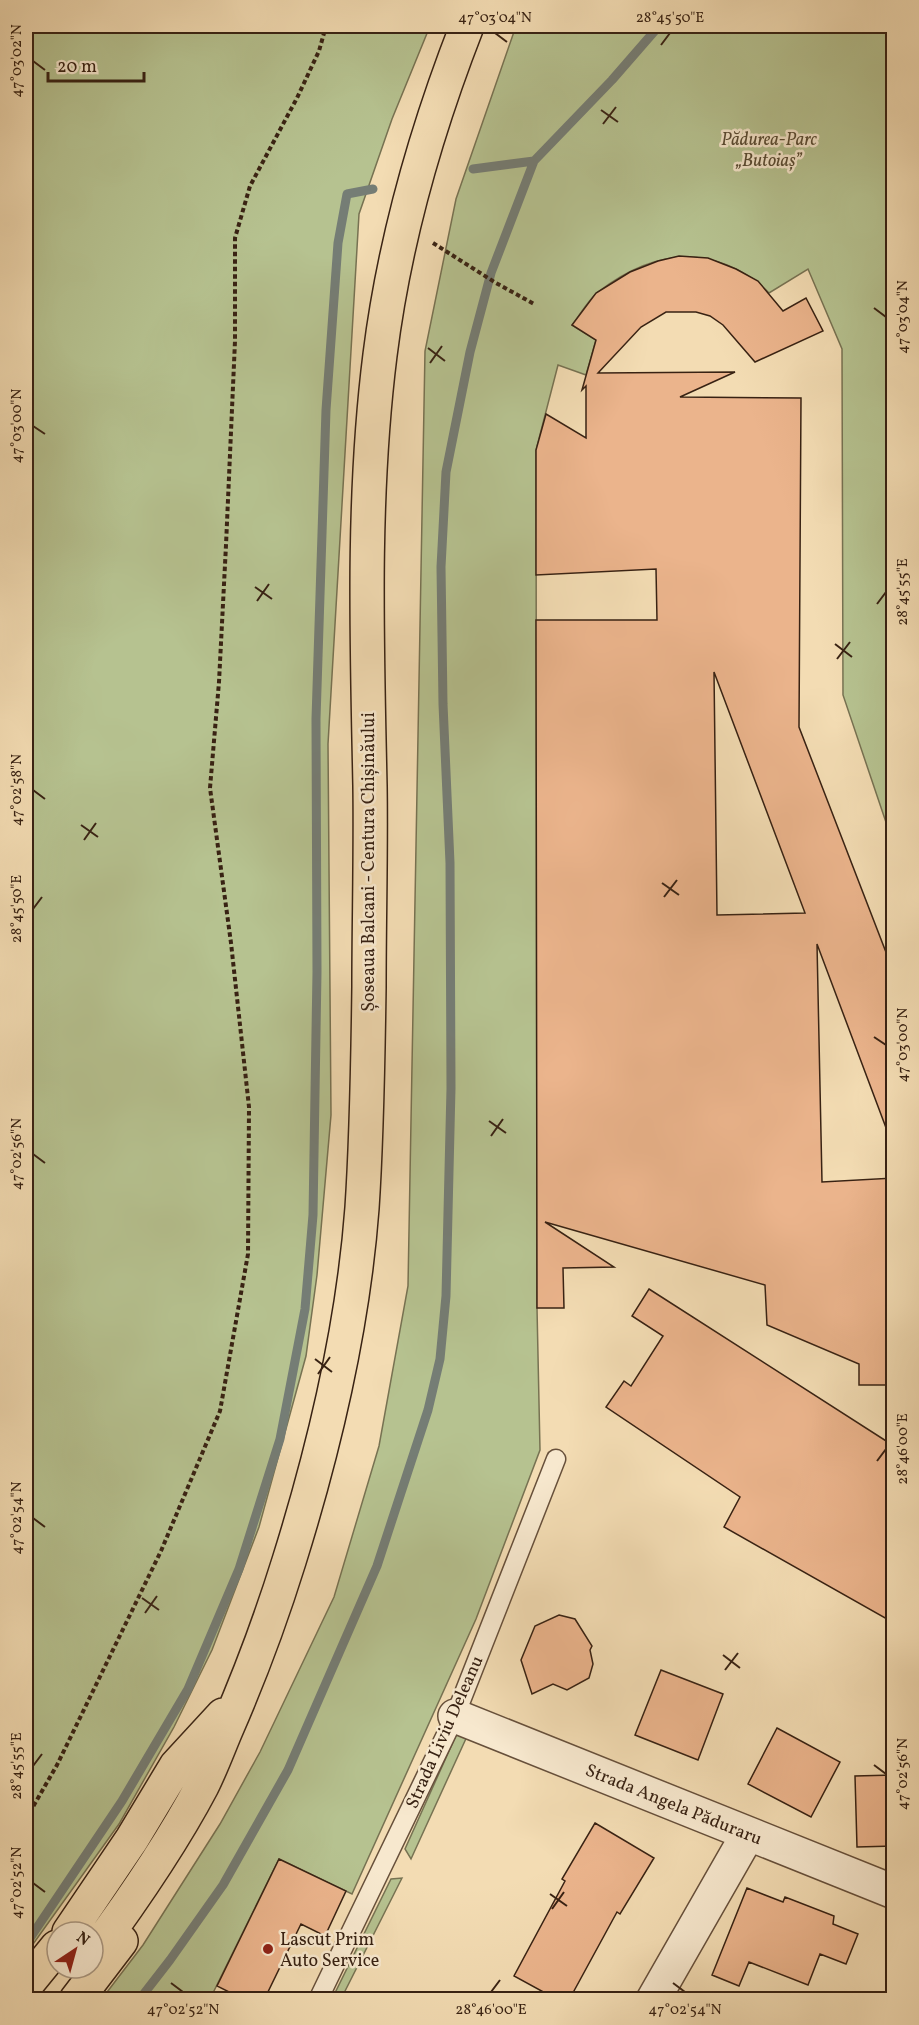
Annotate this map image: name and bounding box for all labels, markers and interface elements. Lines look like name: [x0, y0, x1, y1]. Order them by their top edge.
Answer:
text: 47°03'04"N: [458, 8, 532, 29]
text: 28°45'50"E: [636, 8, 704, 29]
text: 47°03'02"N: [7, 24, 28, 98]
scale bar: [48, 45, 144, 83]
text: 20 m: [57, 55, 97, 80]
park label: Pădurea-Parc „Butoiaș”: [721, 128, 817, 174]
text: 47°03'04"N: [893, 280, 914, 354]
text: 47°03'00"N: [7, 389, 28, 463]
text: 28°45'55"E: [893, 558, 914, 626]
street label: Șoseaua Balcani - Centura Chișinăului: [357, 712, 382, 1012]
text: 47°02'58"N: [7, 754, 28, 826]
text: 28°45'50"E: [7, 875, 28, 943]
text: 47°03'00"N: [893, 1008, 914, 1082]
text: 47°02'56"N: [7, 1118, 28, 1190]
text: 28°46'00"E: [893, 1413, 914, 1485]
text: 47°02'54"N: [7, 1481, 28, 1555]
street label: Strada Liviu Deleanu: [400, 1652, 490, 1813]
text: 28°45'55"E: [7, 1732, 28, 1800]
text: 47°02'56"N: [893, 1738, 914, 1810]
street label: Strada Angela Păduraru: [581, 1758, 766, 1852]
text: 47°02'52"N: [7, 1847, 28, 1919]
north arrow: [45, 1920, 105, 1980]
text: N: [71, 1927, 94, 1952]
place label: Lascut Prim Auto Service: [280, 1928, 379, 1974]
marker: Lascut Prim Auto Service: [261, 1942, 275, 1956]
text: 47°02'52"N: [147, 2000, 219, 2021]
text: 28°46'00"E: [455, 2000, 527, 2021]
text: 47°02'54"N: [648, 2000, 722, 2021]

